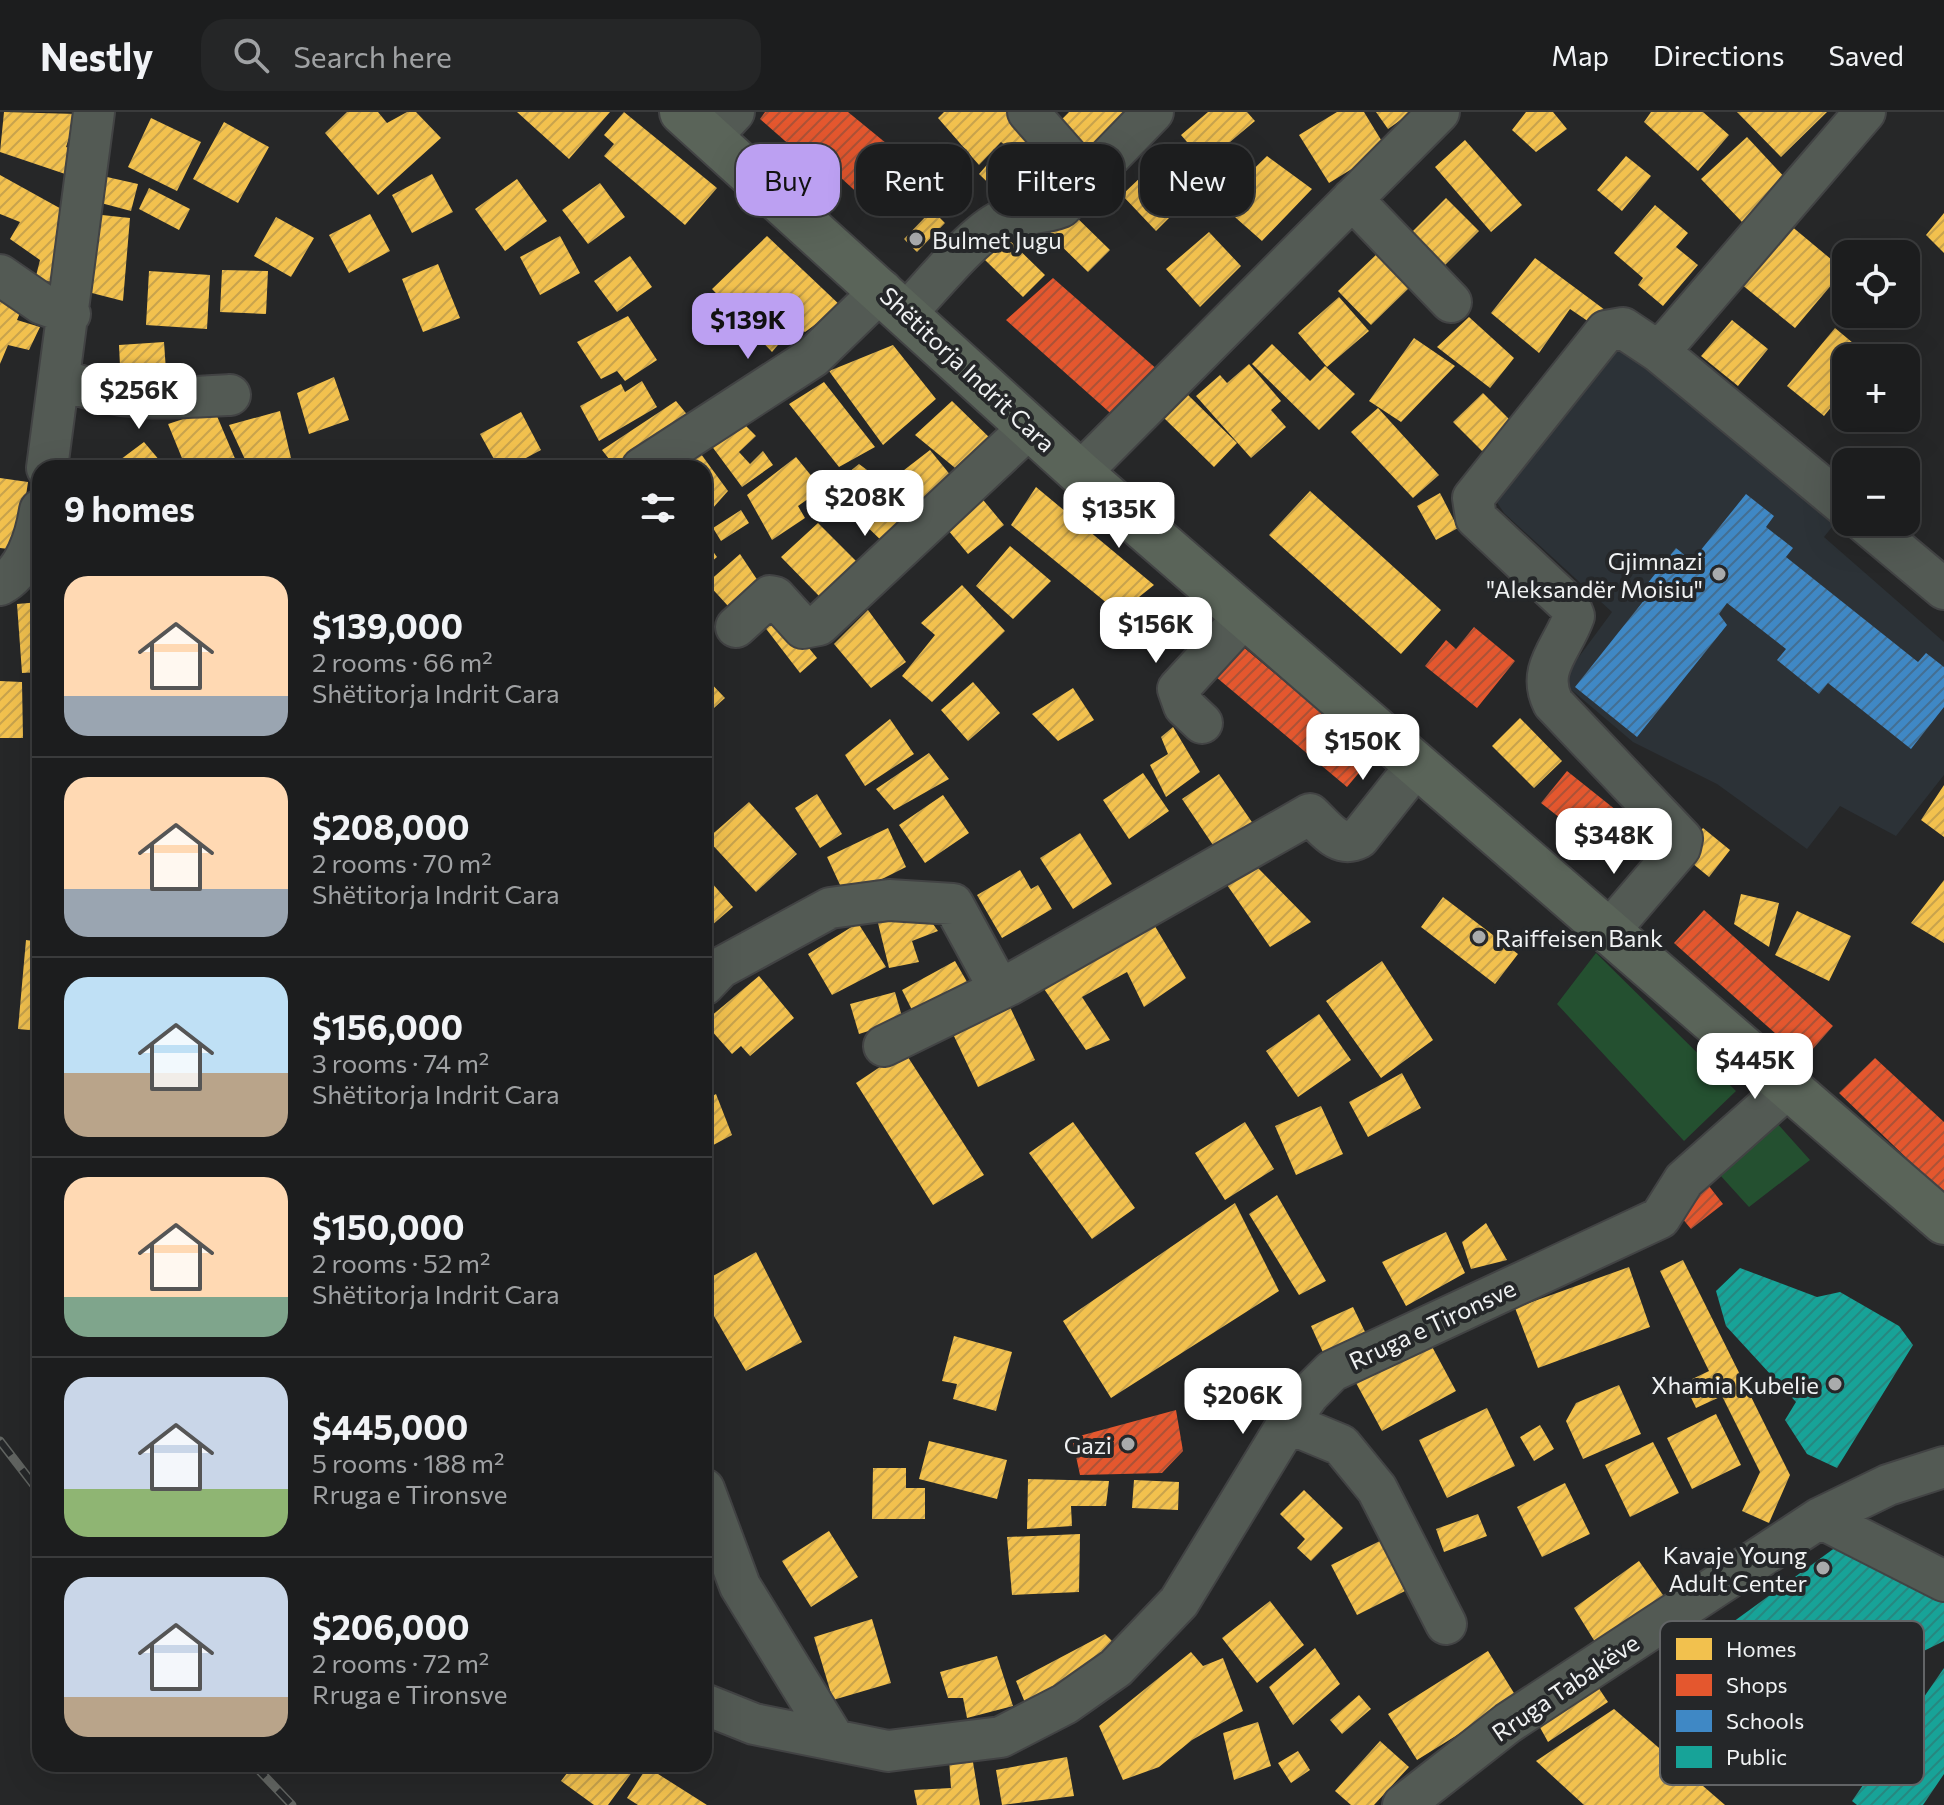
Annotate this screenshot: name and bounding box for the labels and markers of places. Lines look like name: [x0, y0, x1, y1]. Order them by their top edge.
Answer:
place label: Bulmet Jugu: [932, 225, 1062, 254]
marker: Bulmet Jugu: [907, 230, 925, 248]
pin: $139K: [692, 293, 804, 361]
pin: $256K: [83, 363, 195, 431]
pin: $208K: [809, 470, 921, 538]
pin: $135K: [1063, 482, 1175, 550]
place label: Gjimnazi "Aleksandër Moisiu": [1486, 546, 1703, 603]
marker: Gjimnazi "Aleksandër Moisiu": [1710, 565, 1728, 583]
pin: $156K: [1100, 597, 1212, 665]
pin: $150K: [1307, 714, 1419, 782]
pin: $348K: [1558, 808, 1670, 876]
place label: Raiffeisen Bank: [1495, 923, 1663, 952]
marker: Raiffeisen Bank: [1470, 928, 1488, 946]
pin: $445K: [1699, 1033, 1811, 1101]
pin: $206K: [1187, 1368, 1299, 1436]
place label: Xhamia Kubelie: [1651, 1370, 1819, 1399]
marker: Xhamia Kubelie: [1826, 1375, 1844, 1393]
place label: Gazi: [1064, 1430, 1112, 1459]
marker: Gazi: [1119, 1435, 1137, 1453]
place label: Kavaje Young Adult Center: [1663, 1540, 1807, 1597]
marker: Kavaje Young Adult Center: [1814, 1559, 1832, 1577]

